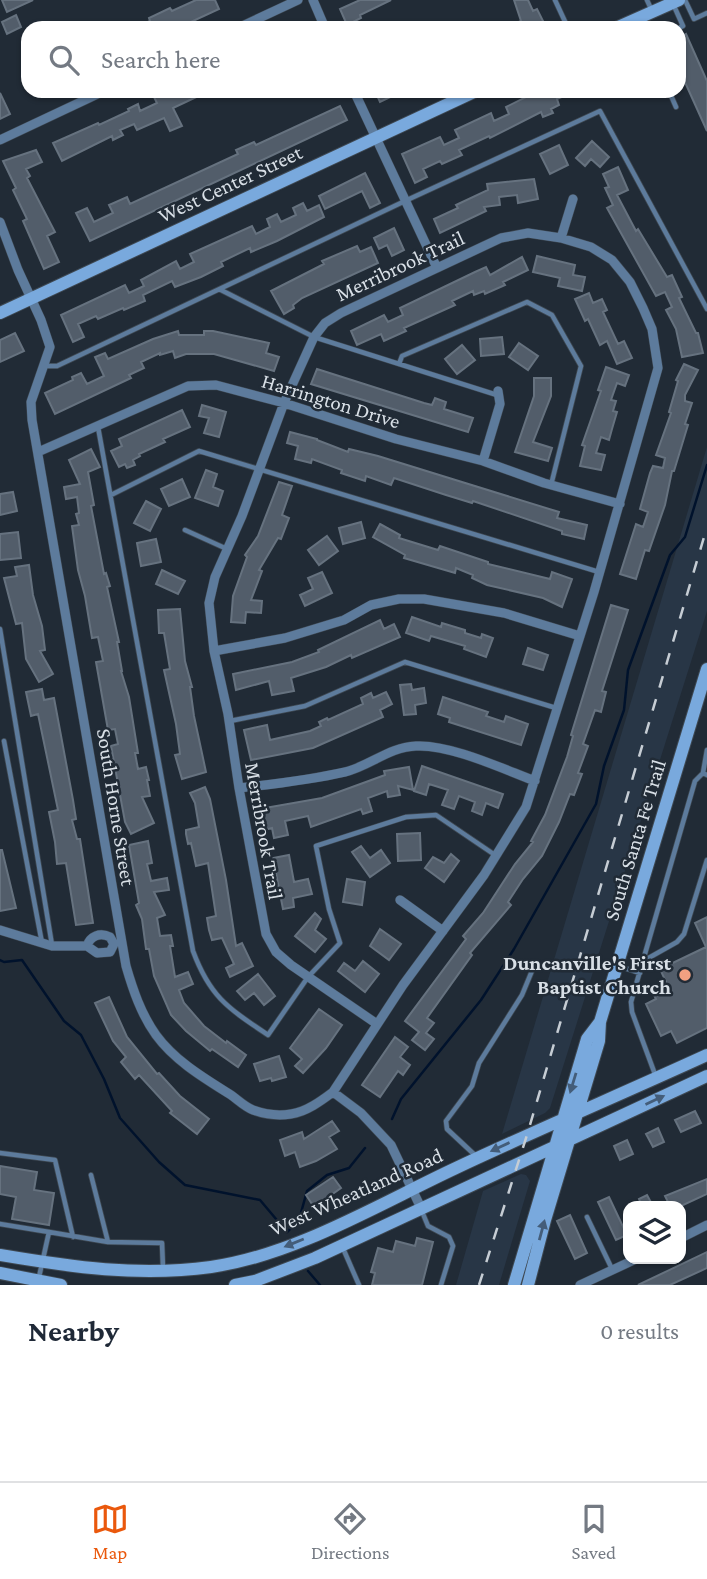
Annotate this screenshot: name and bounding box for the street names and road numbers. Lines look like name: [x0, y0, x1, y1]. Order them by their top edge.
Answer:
street label: West Center Street: [154, 140, 307, 228]
street label: Merribrook Trail: [332, 226, 468, 306]
street label: Harrington Drive: [259, 369, 403, 433]
street label: South Horne Street: [92, 727, 140, 888]
street label: South Santa Fe Trail: [599, 757, 671, 923]
street label: Merribrook Trail: [240, 761, 288, 901]
street label: West Wheatland Road: [266, 1143, 446, 1241]

